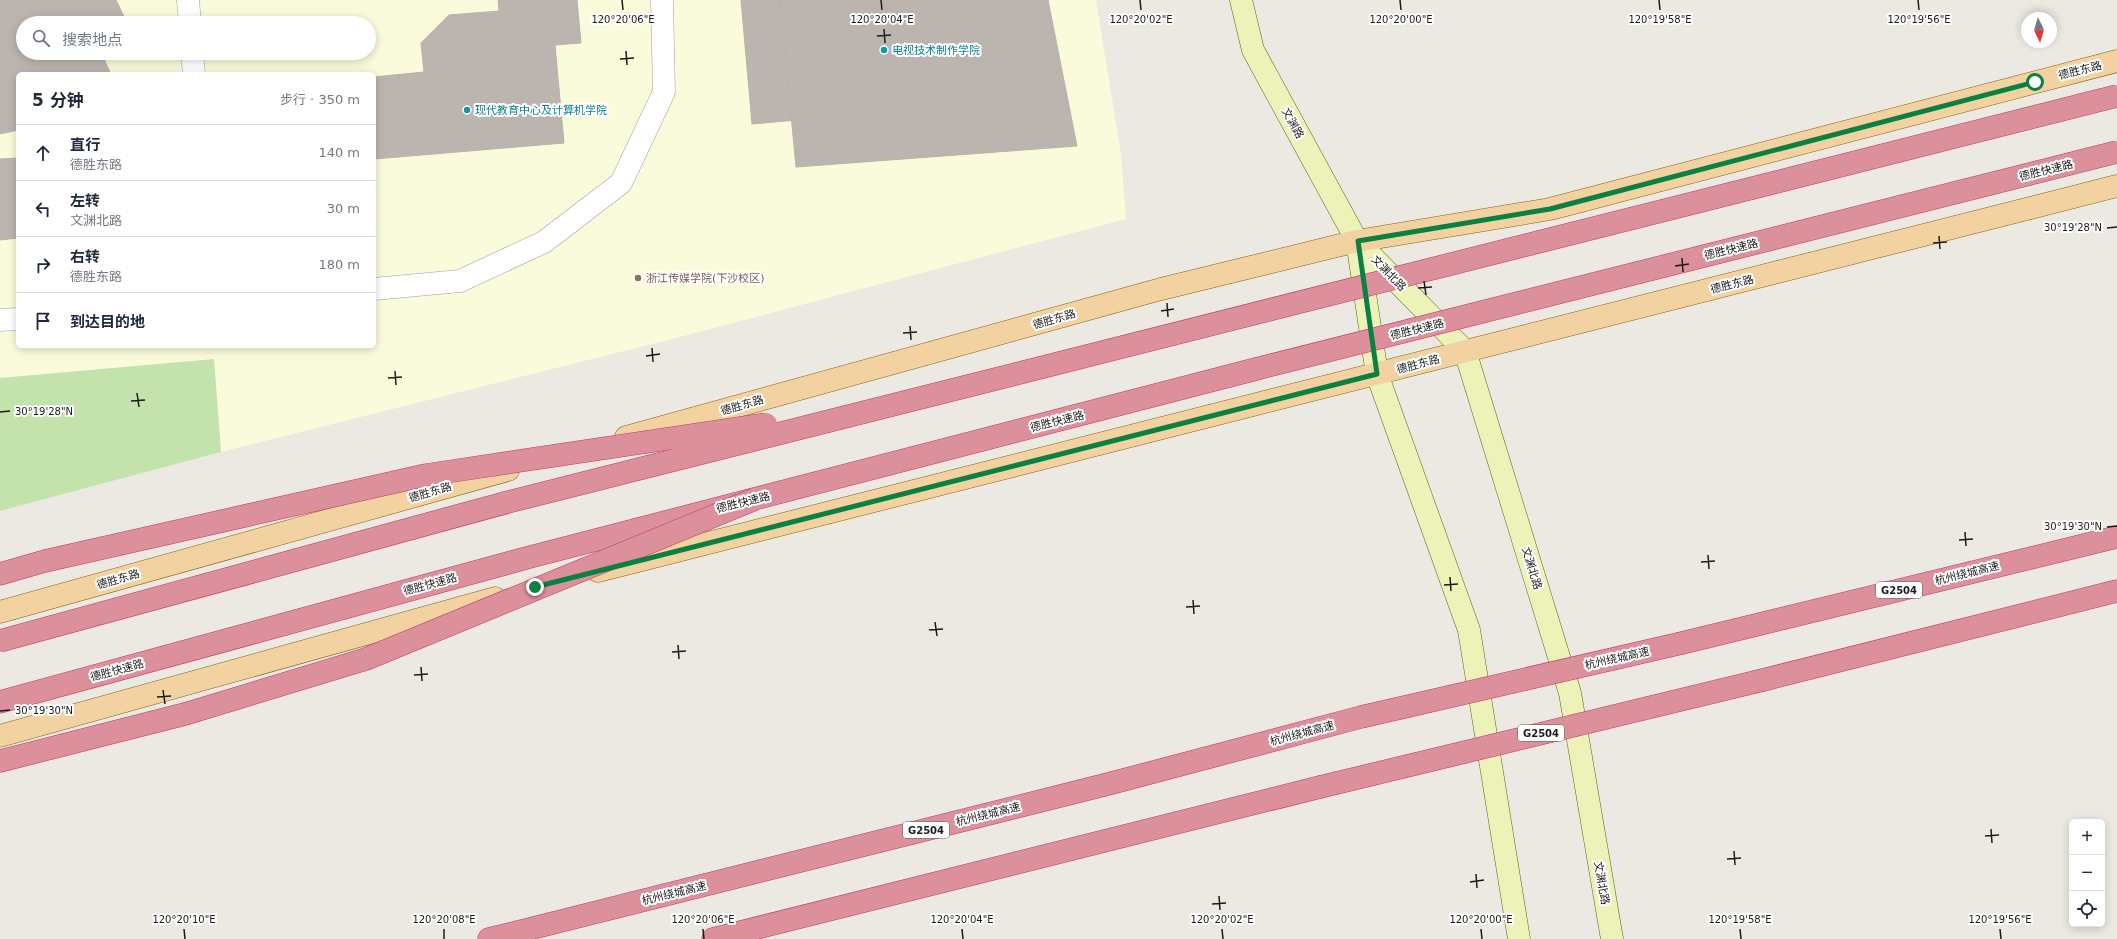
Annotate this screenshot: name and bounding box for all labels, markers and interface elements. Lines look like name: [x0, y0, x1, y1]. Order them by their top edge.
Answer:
north arrow: [2021, 12, 2057, 48]
text: 120°20'06"E: [591, 14, 655, 25]
text: 120°20'04"E: [850, 14, 914, 25]
text: 120°20'02"E: [1109, 14, 1173, 25]
text: 120°20'00"E: [1369, 14, 1433, 25]
text: 120°19'58"E: [1628, 14, 1692, 25]
text: 120°19'56"E: [1887, 14, 1951, 25]
search box: [16, 16, 376, 60]
icon: search: [30, 27, 52, 49]
text: 搜索地点: [62, 31, 122, 49]
place label: 电视技术制作学院: [892, 44, 980, 57]
marker: 电视技术制作学院: [879, 45, 889, 55]
street label: 德胜东路: [2057, 59, 2103, 82]
route start: [2026, 73, 2044, 91]
text: 5 分钟: [32, 90, 84, 110]
text: 步行 · 350 m: [280, 92, 360, 107]
place label: 现代教育中心及计算机学院: [475, 104, 607, 117]
marker: 现代教育中心及计算机学院: [462, 105, 472, 115]
street label: 文渊路: [1279, 106, 1306, 141]
text: 直行: [70, 136, 100, 154]
icon: ahead: [32, 142, 54, 164]
text: 140 m: [318, 145, 360, 160]
text: 德胜东路: [70, 157, 122, 172]
street label: 德胜快速路: [2018, 158, 2074, 183]
text: 左转: [70, 192, 100, 210]
icon: left: [32, 198, 54, 220]
text: 30 m: [327, 201, 360, 216]
text: 文渊北路: [70, 213, 122, 228]
text: 30°19'28"N: [2044, 222, 2102, 233]
street label: 德胜快速路: [1703, 237, 1759, 262]
text: 右转: [70, 248, 100, 266]
street label: 文渊北路: [1369, 253, 1409, 294]
icon: right: [32, 254, 54, 276]
text: 180 m: [318, 257, 360, 272]
text: 德胜东路: [70, 269, 122, 284]
place label: 浙江传媒学院(下沙校区): [646, 272, 765, 285]
marker: 浙江传媒学院(下沙校区): [633, 273, 643, 283]
street label: 德胜东路: [1709, 273, 1755, 296]
street label: 德胜东路: [1031, 307, 1077, 332]
icon: arrive: [32, 310, 54, 332]
text: 到达目的地: [70, 313, 145, 331]
street label: 德胜快速路: [1389, 317, 1445, 342]
street label: 德胜东路: [1395, 353, 1441, 376]
street label: 德胜东路: [719, 393, 765, 418]
text: 30°19'28"N: [15, 406, 73, 417]
street label: 德胜快速路: [1029, 409, 1085, 434]
street label: 德胜东路: [407, 480, 453, 505]
street label: 德胜快速路: [715, 490, 771, 515]
text: 30°19'30"N: [2044, 521, 2102, 532]
street label: 文渊北路: [1519, 545, 1544, 591]
street label: 杭州绕城高速: [1934, 559, 2001, 588]
street label: 德胜东路: [95, 567, 141, 592]
street label: 德胜快速路: [402, 571, 458, 598]
route end: [526, 578, 544, 596]
road number: G2504: [1876, 582, 1922, 598]
street label: 杭州绕城高速: [1583, 645, 1651, 672]
street label: 德胜快速路: [89, 657, 145, 684]
text: 30°19'30"N: [15, 705, 73, 716]
street label: 杭州绕城高速: [1269, 719, 1336, 748]
road number: G2504: [1518, 725, 1564, 741]
street label: 杭州绕城高速: [955, 800, 1022, 829]
map controls: [2069, 819, 2105, 927]
button: +: [2069, 819, 2105, 855]
road number: G2504: [903, 822, 949, 838]
button: −: [2069, 855, 2105, 891]
street label: 文渊北路: [1591, 860, 1612, 906]
street label: 杭州绕城高速: [641, 879, 708, 908]
button: locate: [2069, 891, 2105, 927]
text: 120°20'10"E: [152, 914, 216, 925]
text: 120°20'08"E: [412, 914, 476, 925]
text: 120°20'06"E: [671, 914, 735, 925]
text: 120°20'04"E: [930, 914, 994, 925]
text: 120°20'02"E: [1190, 914, 1254, 925]
text: 120°20'00"E: [1449, 914, 1513, 925]
text: 120°19'58"E: [1708, 914, 1772, 925]
text: 120°19'56"E: [1968, 914, 2032, 925]

